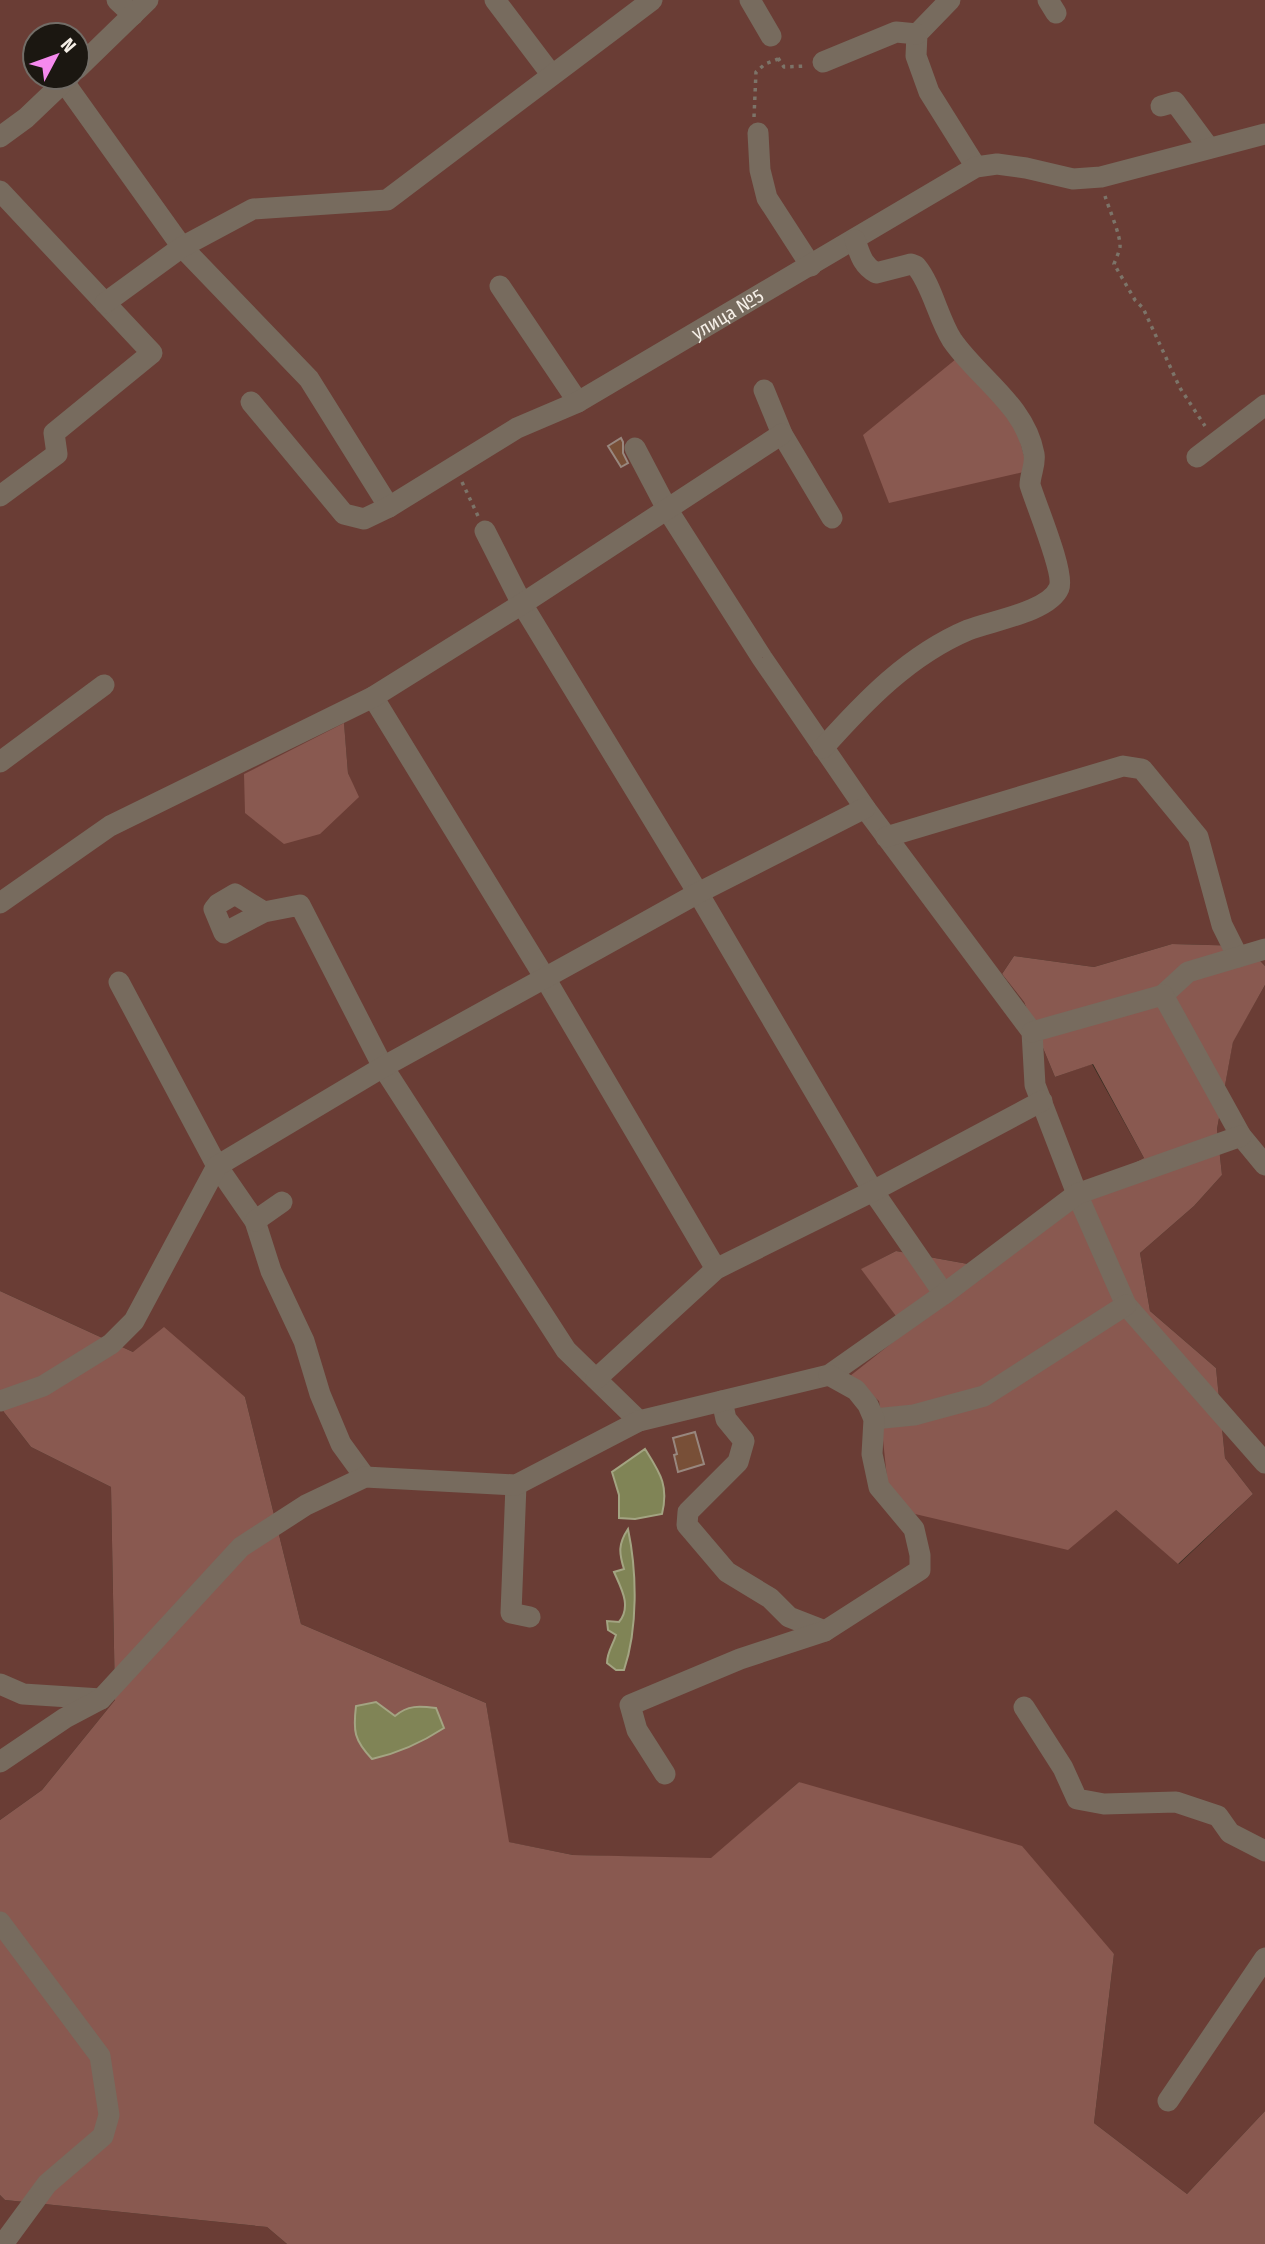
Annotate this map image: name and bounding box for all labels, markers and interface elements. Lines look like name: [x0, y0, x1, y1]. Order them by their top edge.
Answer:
north arrow: [21, 21, 91, 91]
text: N: [56, 33, 81, 57]
street label: улица №5: [687, 284, 768, 345]

